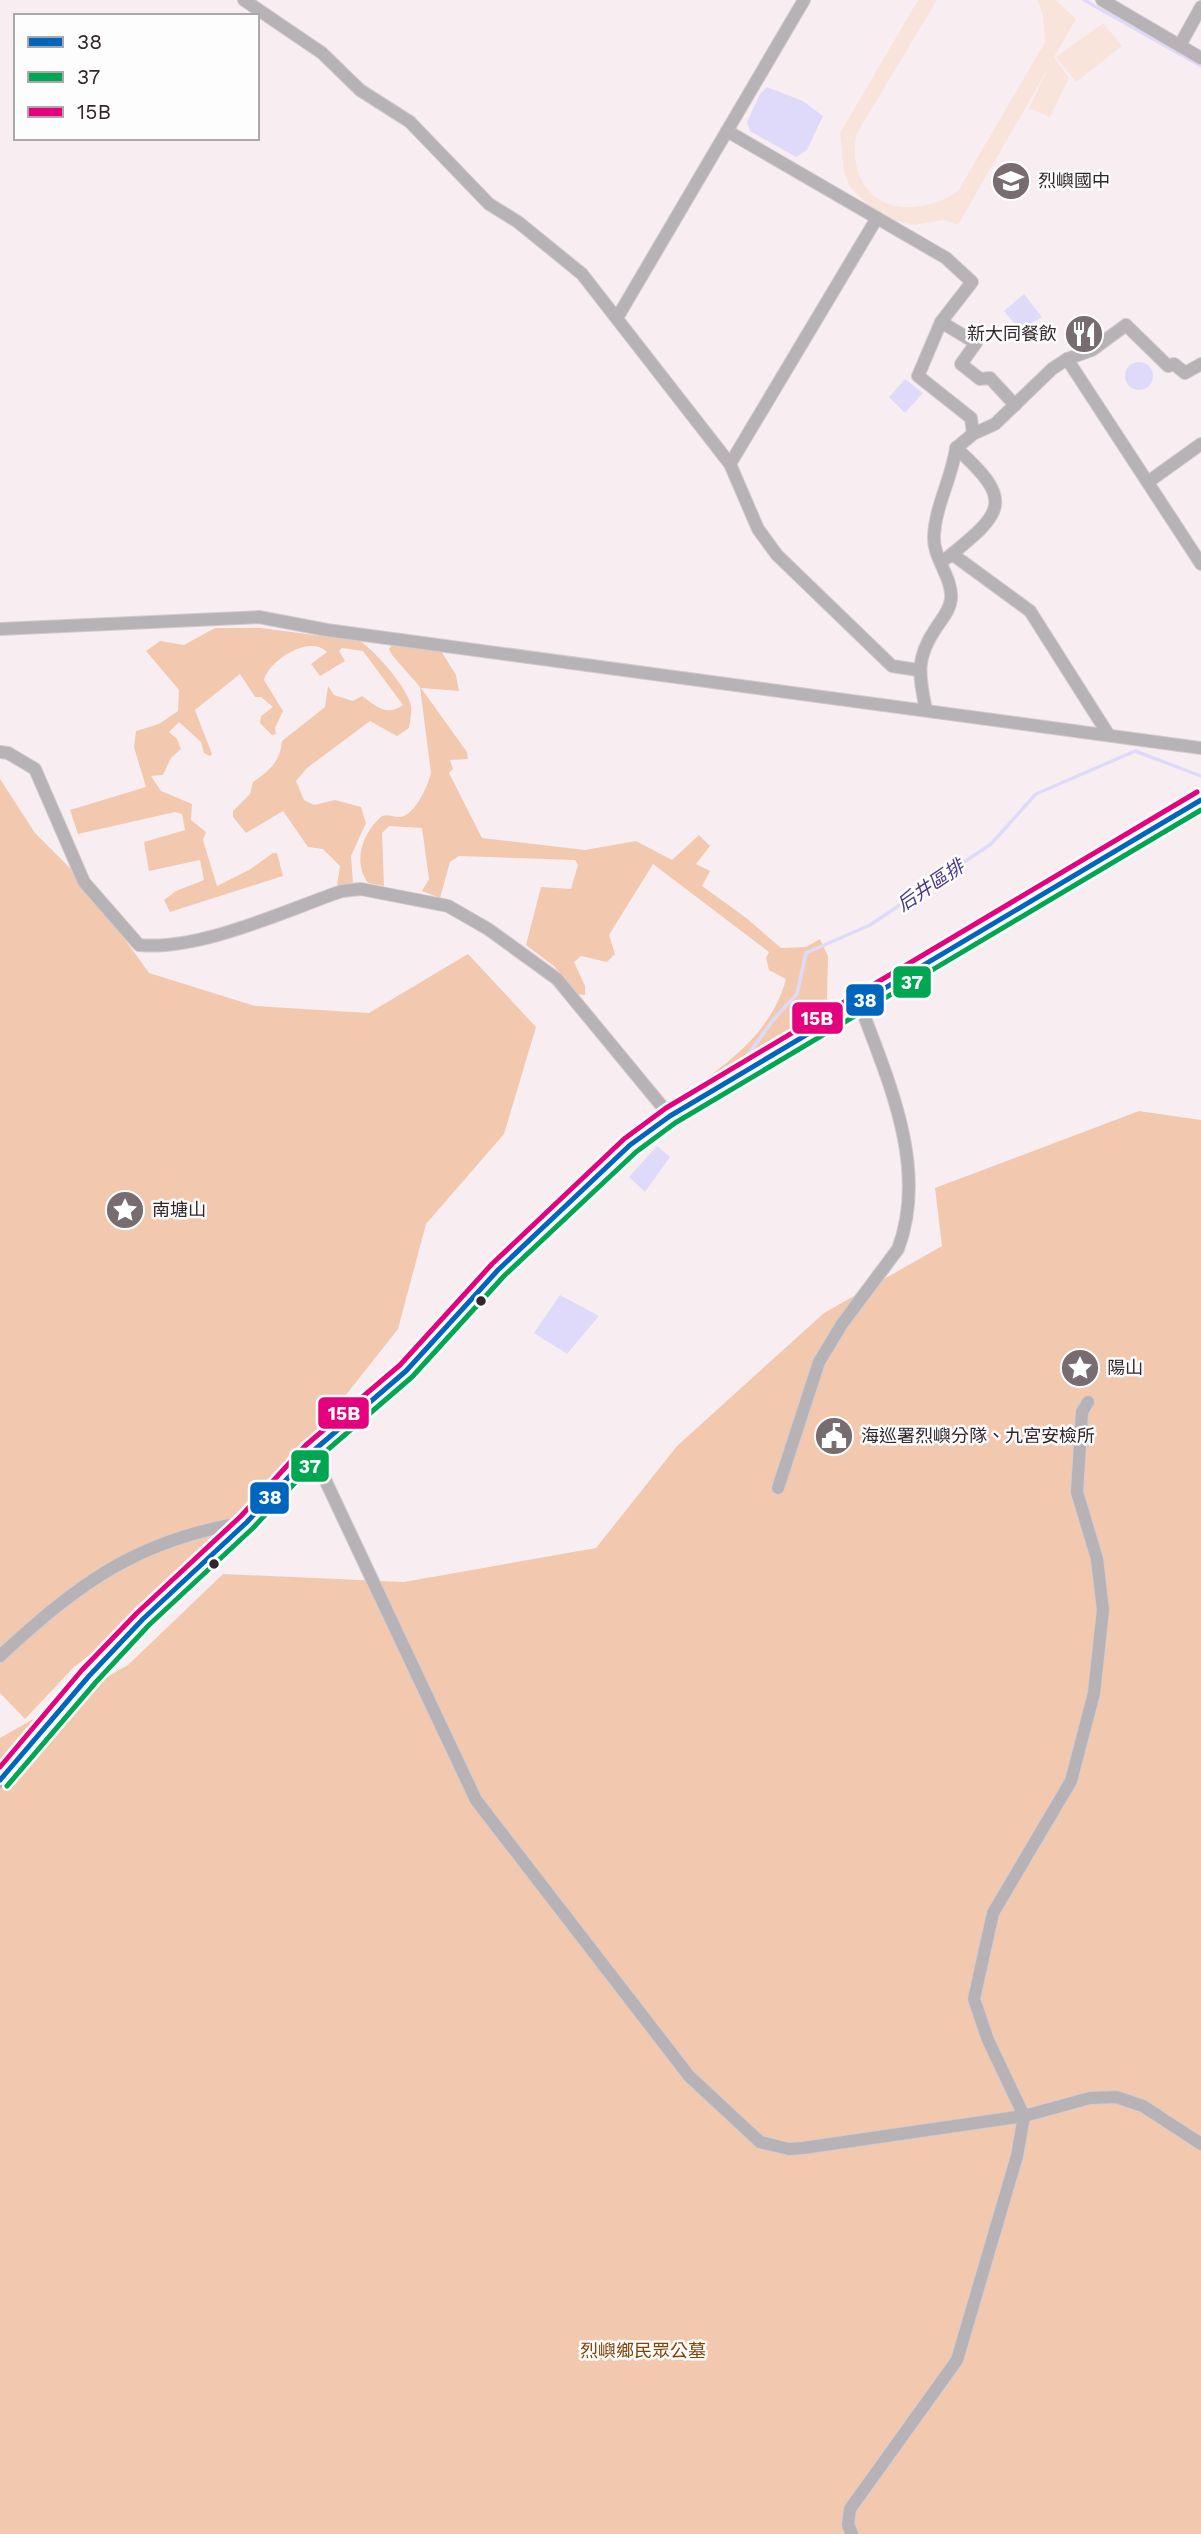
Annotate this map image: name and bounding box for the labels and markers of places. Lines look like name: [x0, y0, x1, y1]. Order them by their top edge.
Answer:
school or university icon: 烈嶼國中: [990, 160, 1032, 202]
place label: 烈嶼國中: [1038, 170, 1110, 191]
restaurant icon: 新大同餐飲: [1063, 313, 1105, 355]
place label: 新大同餐飲: [967, 323, 1057, 344]
place icon: 南塘山: [104, 1189, 146, 1231]
place label: 南塘山: [152, 1199, 206, 1220]
unlabelled marker: [474, 1294, 488, 1308]
place icon: 陽山: [1059, 1347, 1101, 1389]
place label: 陽山: [1107, 1357, 1143, 1378]
public building icon: 海巡署烈嶼分隊、九宮安檢所: [813, 1415, 855, 1457]
place label: 海巡署烈嶼分隊、九宮安檢所: [861, 1425, 1095, 1446]
unlabelled marker: [207, 1557, 221, 1571]

